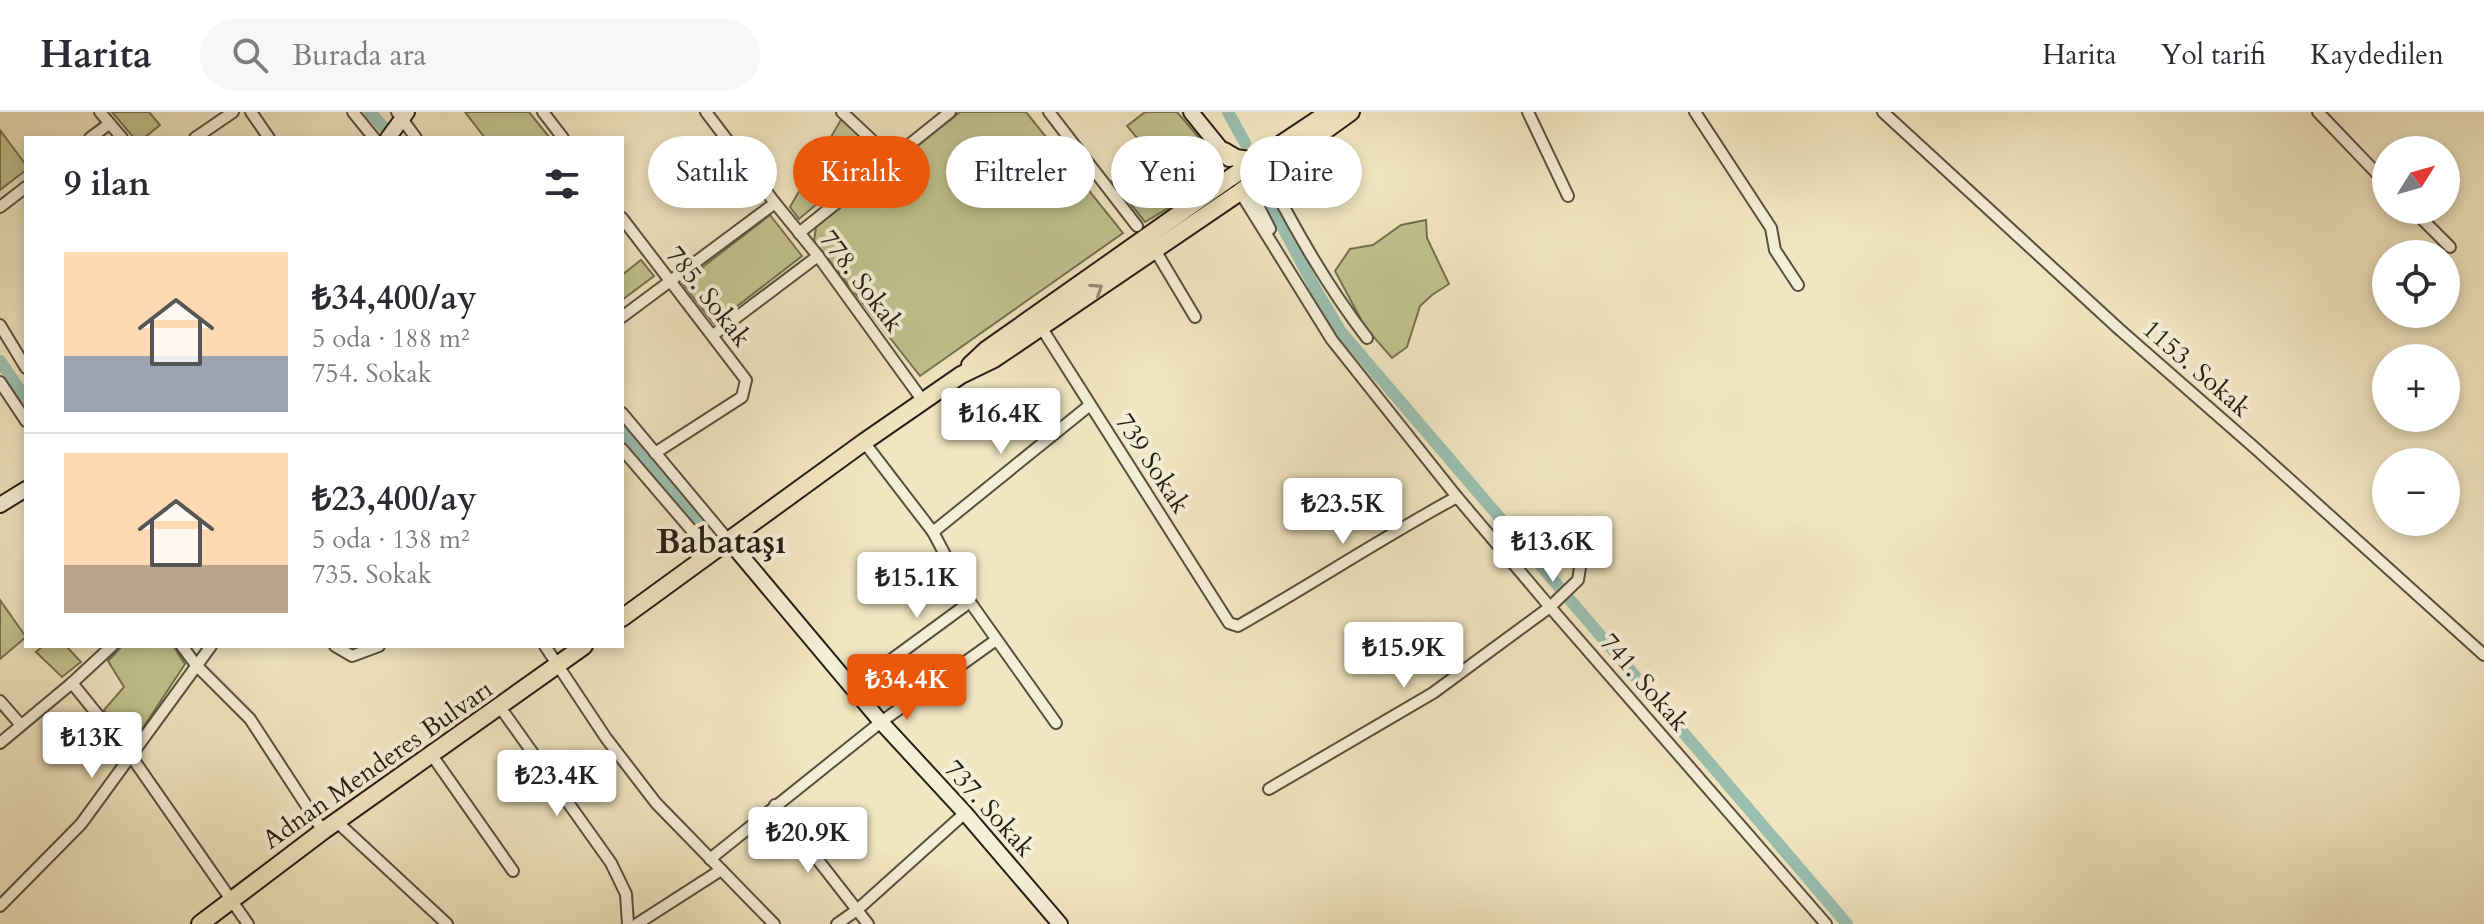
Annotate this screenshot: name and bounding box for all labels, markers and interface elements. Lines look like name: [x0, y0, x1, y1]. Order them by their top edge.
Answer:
search box: [200, 19, 760, 91]
text: Harita: [40, 29, 152, 81]
icon: search: [228, 33, 272, 77]
text: Burada ara: [292, 35, 427, 76]
text: Harita: [2042, 36, 2117, 74]
text: Yol tarifi: [2161, 36, 2266, 74]
text: Kaydedilen: [2310, 36, 2444, 74]
chip: Satılık: [648, 136, 777, 208]
chip: Kiralık: [793, 136, 930, 208]
chip: Filtreler: [946, 136, 1095, 208]
chip: Yeni: [1111, 136, 1224, 208]
chip: Daire: [1240, 136, 1362, 208]
north arrow: [2372, 136, 2460, 224]
map controls: [2372, 136, 2460, 536]
text: 9 ilan: [64, 161, 150, 207]
icon: filters: [540, 162, 584, 206]
street label: 778. Sokak: [812, 223, 912, 340]
street label: 785. Sokak: [658, 238, 759, 354]
button: locate: [2372, 240, 2460, 328]
text: ₺34,400/ay: [312, 275, 477, 321]
one-way arrow: [1089, 283, 1103, 298]
icon: home: [128, 284, 224, 380]
street label: 1153. Sokak: [2135, 312, 2258, 425]
text: 5 oda · 188 m²: [312, 321, 470, 356]
button: +: [2372, 344, 2460, 432]
text: 754. Sokak: [312, 356, 432, 391]
pin: ₺16.4K: [936, 388, 1066, 456]
text: ₺16.4K: [959, 396, 1043, 431]
street label: 739 Sokak: [1107, 406, 1198, 520]
button: −: [2372, 448, 2460, 536]
text: ₺23,400/ay: [312, 476, 477, 522]
pin: ₺23.5K: [1278, 478, 1408, 546]
icon: home: [128, 485, 224, 581]
text: ₺23.5K: [1301, 486, 1385, 521]
pin: ₺13.6K: [1488, 516, 1618, 584]
district label: Babataşı: [656, 519, 786, 565]
text: 5 oda · 138 m²: [312, 522, 470, 557]
text: ₺13.6K: [1511, 524, 1595, 559]
pin: ₺15.1K: [852, 552, 982, 620]
text: 735. Sokak: [312, 557, 432, 592]
text: ₺15.1K: [875, 560, 959, 595]
pin: ₺15.9K: [1339, 622, 1469, 690]
street label: 741. Sokak: [1592, 626, 1697, 739]
text: ₺15.9K: [1362, 630, 1446, 665]
pin: ₺34.4K: [842, 654, 972, 722]
text: ₺34.4K: [865, 662, 949, 697]
street label: Adnan Menderes Bulvarı: [255, 672, 499, 857]
pin: ₺13K: [45, 712, 139, 780]
text: ₺13K: [61, 720, 123, 755]
pin: ₺23.4K: [492, 750, 622, 818]
street label: 737. Sokak: [937, 752, 1043, 865]
text: ₺23.4K: [515, 758, 599, 793]
pin: ₺20.9K: [743, 807, 873, 875]
text: ₺20.9K: [766, 815, 850, 850]

